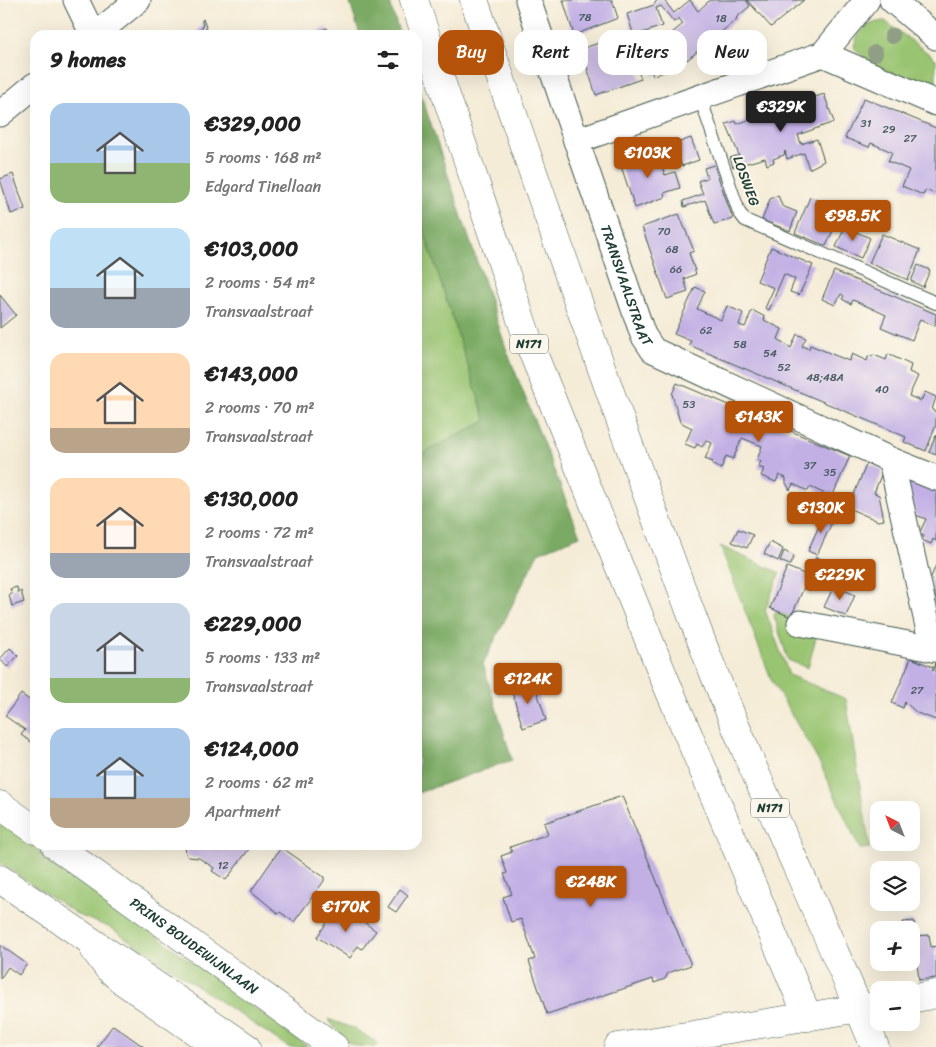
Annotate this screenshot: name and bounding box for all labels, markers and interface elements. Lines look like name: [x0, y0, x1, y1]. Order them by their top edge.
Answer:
house number: 78: [579, 8, 592, 27]
house number: 18: [715, 9, 727, 28]
chip: Buy: [438, 30, 504, 75]
chip: Rent: [514, 30, 588, 75]
chip: Filters: [598, 30, 687, 75]
chip: New: [697, 30, 767, 75]
text: 9 homes: [50, 41, 126, 79]
icon: filters: [374, 46, 402, 74]
pin: €329K: [746, 90, 816, 133]
text: €329K: [757, 92, 805, 121]
text: €329,000: [205, 105, 301, 143]
house number: 31: [861, 114, 872, 133]
house number: 29: [882, 120, 896, 139]
icon: home: [90, 123, 150, 183]
house number: 27: [904, 129, 917, 148]
pin: €103K: [613, 136, 683, 179]
text: €103K: [625, 138, 671, 167]
text: 5 rooms · 168 m²: [205, 143, 322, 172]
street label: LOSWEG: [725, 152, 767, 210]
text: Edgard Tinellaan: [205, 172, 321, 201]
pin: €98.5K: [812, 200, 894, 242]
text: €98.5K: [826, 201, 880, 230]
street label: TRANSVAALSTRAAT: [593, 221, 661, 353]
house number: 70: [657, 222, 671, 241]
text: €103,000: [205, 230, 298, 268]
house number: 68: [666, 240, 679, 259]
icon: home: [90, 248, 150, 308]
house number: 66: [670, 260, 682, 279]
text: 2 rooms · 54 m²: [205, 268, 315, 297]
text: Transvaalstraat: [205, 297, 313, 326]
house number: 62: [700, 321, 713, 340]
road number: N171: [510, 334, 548, 354]
house number: 58: [733, 335, 747, 354]
house number: 54: [763, 344, 777, 363]
text: €143,000: [205, 355, 298, 393]
house number: 52: [777, 358, 791, 377]
house number: 48;48A: [806, 368, 844, 387]
icon: home: [90, 373, 150, 433]
house number: 40: [875, 380, 889, 399]
text: 2 rooms · 70 m²: [205, 393, 315, 422]
house number: 53: [683, 395, 695, 414]
pin: €143K: [724, 400, 794, 443]
text: €143K: [736, 402, 782, 431]
text: Transvaalstraat: [205, 422, 313, 451]
house number: 37: [804, 456, 817, 475]
house number: 35: [824, 463, 837, 482]
text: €130,000: [205, 480, 298, 518]
pin: €130K: [786, 492, 856, 534]
text: €130K: [798, 493, 844, 522]
icon: home: [90, 498, 150, 558]
text: 2 rooms · 72 m²: [205, 518, 314, 547]
text: Transvaalstraat: [205, 547, 313, 576]
pin: €229K: [805, 558, 875, 601]
text: €229K: [816, 560, 864, 589]
text: €229,000: [205, 605, 302, 643]
icon: home: [90, 623, 150, 683]
text: 5 rooms · 133 m²: [205, 643, 320, 672]
pin: €124K: [493, 662, 563, 705]
text: €124K: [505, 664, 551, 693]
text: Transvaalstraat: [205, 672, 313, 701]
house number: 27: [911, 681, 924, 700]
text: €124,000: [205, 730, 299, 768]
icon: home: [90, 748, 150, 808]
text: 2 rooms · 62 m²: [205, 768, 314, 797]
text: Apartment: [205, 797, 281, 826]
road number: N171: [751, 798, 789, 818]
north arrow: [870, 801, 920, 851]
map controls: [870, 801, 920, 1031]
house number: 12: [217, 856, 229, 875]
button: layers: [870, 861, 920, 911]
pin: €248K: [556, 866, 626, 908]
text: €248K: [566, 867, 616, 896]
pin: €170K: [311, 890, 381, 933]
street label: PRINS BOUDEWIJNLAAN: [125, 891, 264, 1001]
text: €170K: [323, 892, 369, 921]
button: +: [870, 921, 920, 971]
button: −: [870, 981, 920, 1031]

